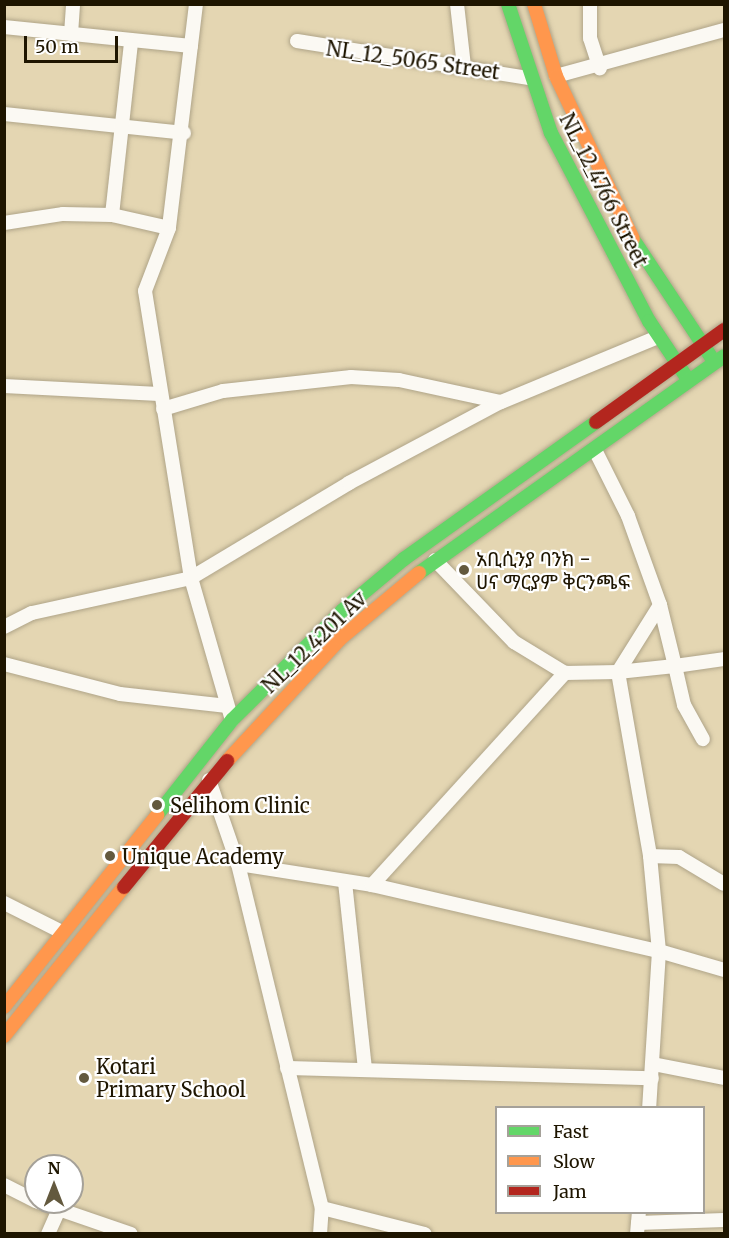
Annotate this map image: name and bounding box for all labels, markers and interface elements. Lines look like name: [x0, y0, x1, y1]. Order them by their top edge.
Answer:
scale bar: [27, 24, 122, 62]
text: 50 m: [35, 35, 79, 58]
street label: NL_12_5065 Street: [325, 36, 501, 84]
street label: NL_12_4766 Street: [555, 109, 653, 271]
place label: አቢሲንያ ባንክ - ሀና ማርያም ቅርንጫፍ: [476, 546, 630, 593]
marker: አቢሲንያ ባንክ - ሀና ማርያም ቅርንጫፍ: [457, 563, 471, 577]
street label: NL_12_4201 Av: [257, 586, 371, 698]
place label: Selihom Clinic: [170, 793, 310, 817]
marker: Selihom Clinic: [148, 796, 166, 814]
place label: Unique Academy: [122, 844, 284, 868]
marker: Unique Academy: [103, 849, 117, 863]
place label: Kotari Primary School: [96, 1054, 246, 1101]
marker: Kotari Primary School: [77, 1071, 91, 1085]
legend: [495, 1106, 705, 1214]
text: Fast: [553, 1120, 589, 1143]
text: Slow: [553, 1150, 595, 1173]
north arrow: [24, 1154, 84, 1214]
text: N: [48, 1158, 60, 1178]
text: Jam: [553, 1180, 587, 1203]

